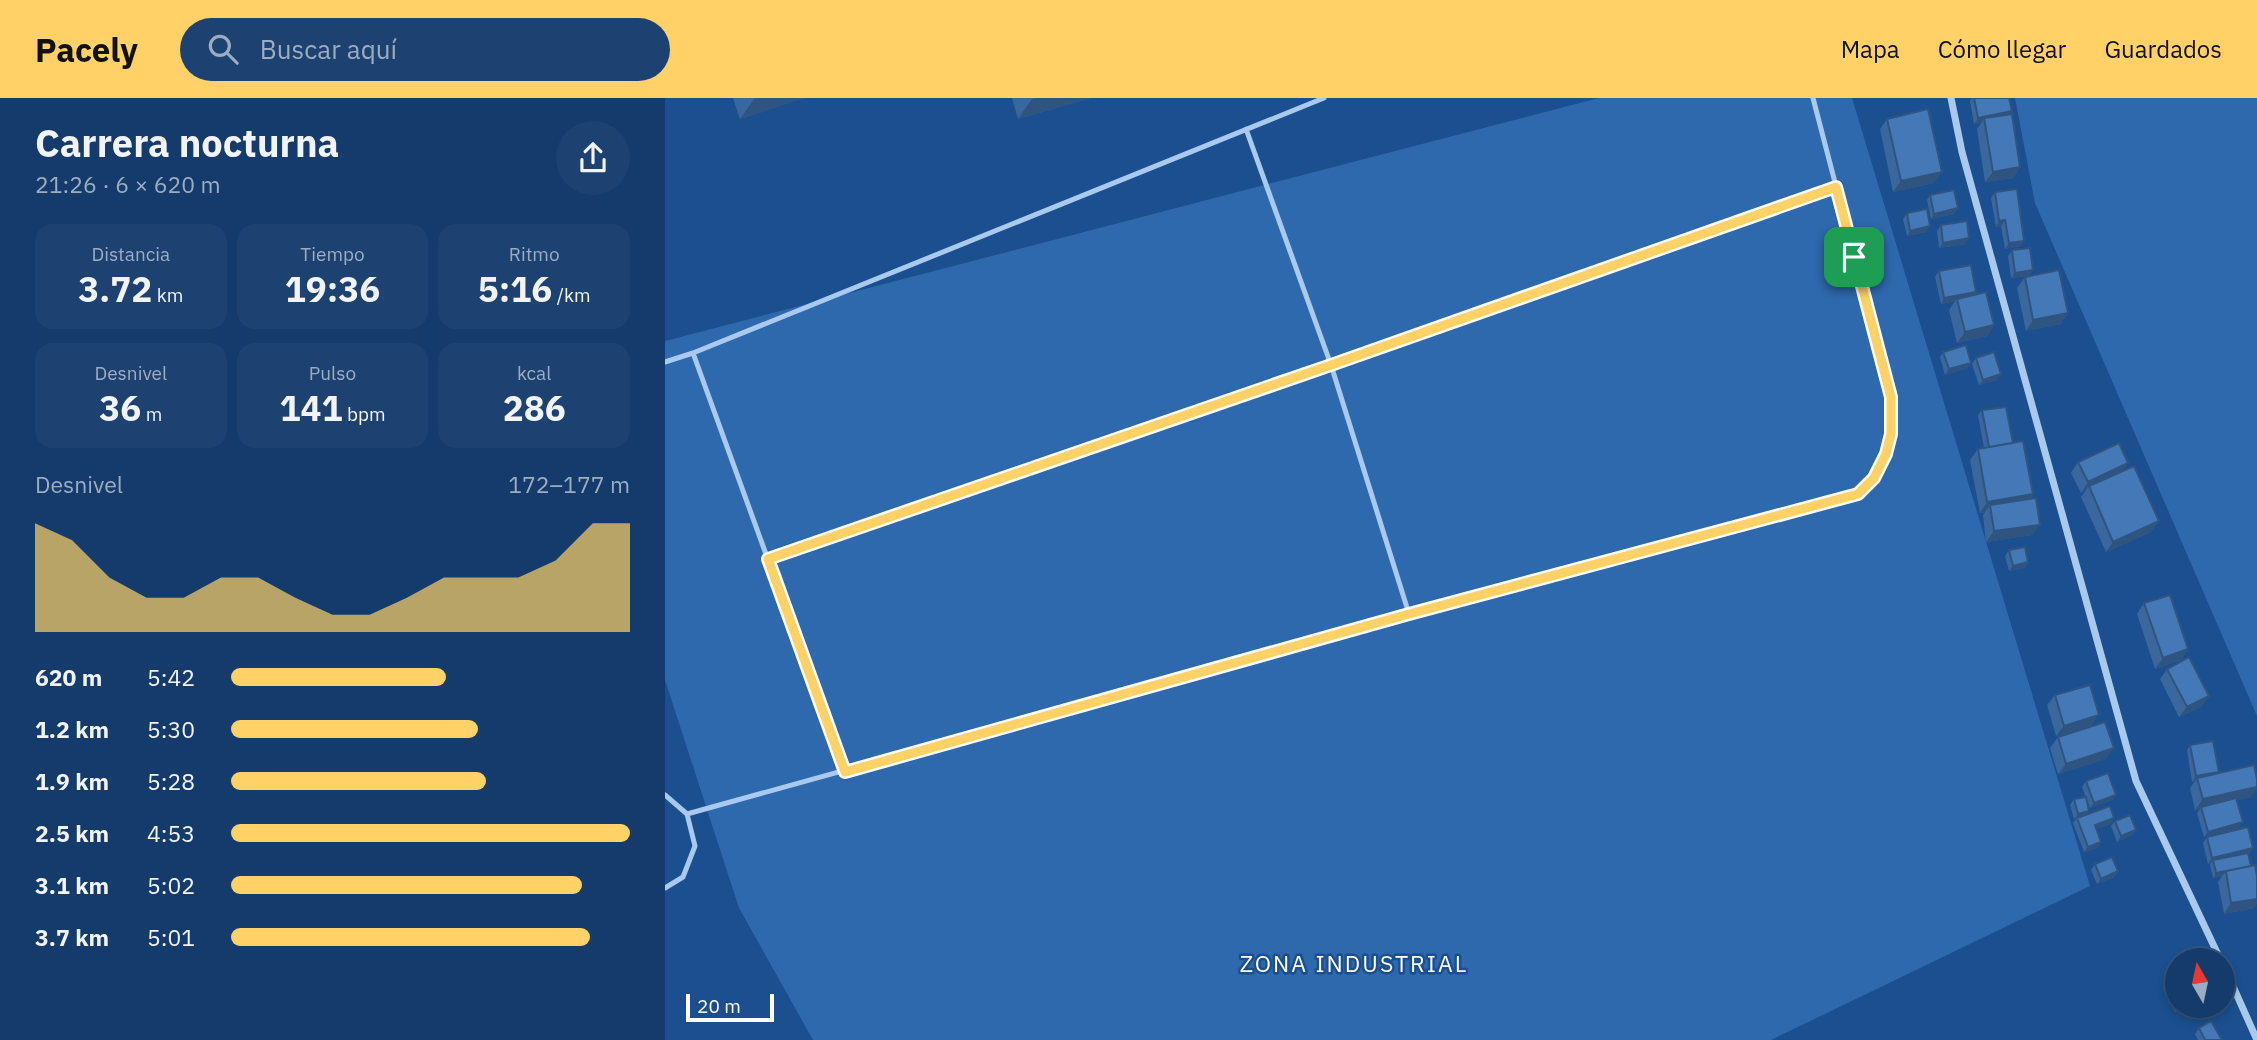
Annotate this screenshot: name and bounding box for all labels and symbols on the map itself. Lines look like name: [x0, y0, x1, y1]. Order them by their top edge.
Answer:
pin: [1824, 227, 1884, 287]
district label: ZONA INDUSTRIAL: [1240, 948, 1468, 978]
north arrow: [2165, 948, 2235, 1018]
scale bar: [686, 991, 773, 1023]

